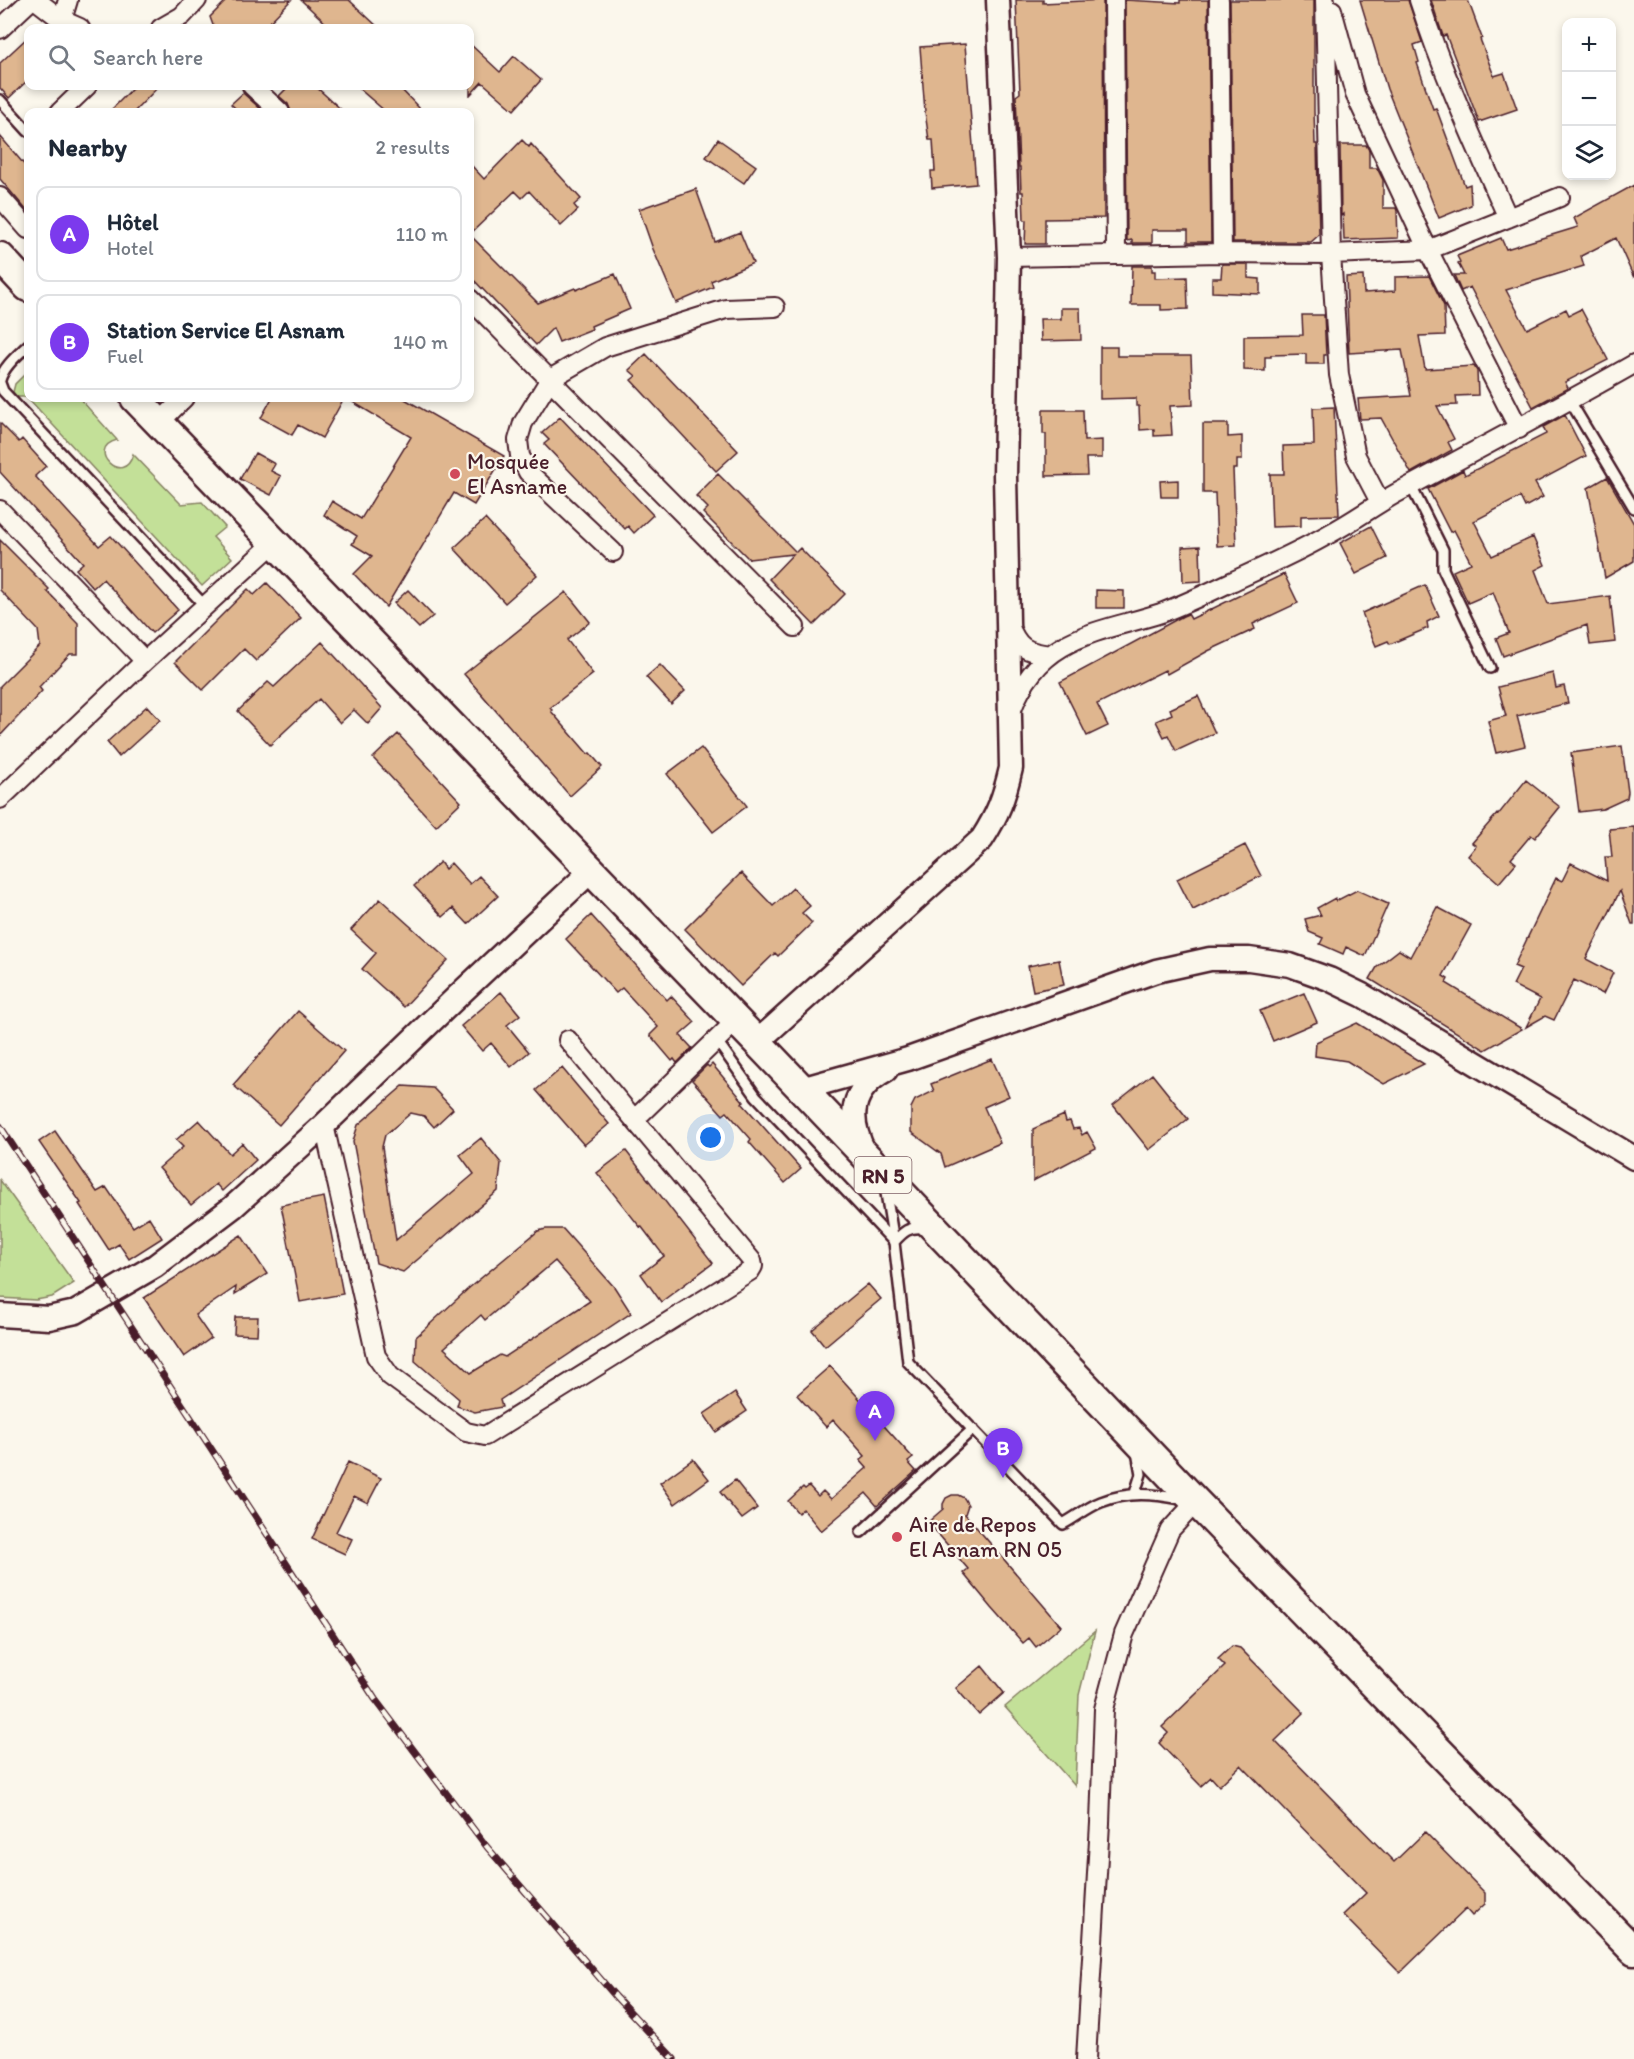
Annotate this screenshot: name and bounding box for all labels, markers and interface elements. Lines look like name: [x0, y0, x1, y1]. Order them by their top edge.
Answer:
map controls: [1562, 18, 1616, 180]
button: +: [1562, 18, 1616, 72]
search box: [24, 24, 474, 90]
icon: search: [45, 41, 78, 74]
text: Search here: [93, 44, 203, 71]
button: −: [1562, 72, 1616, 126]
button: layers: [1562, 126, 1616, 180]
text: Nearby: [48, 131, 127, 163]
text: 2 results: [376, 135, 450, 159]
text: Hôtel: [107, 209, 158, 236]
text: A: [63, 222, 76, 246]
text: 110 m: [396, 222, 448, 246]
text: Hotel: [107, 236, 154, 260]
text: Station Service El Asnam: [107, 317, 344, 344]
text: B: [63, 330, 76, 354]
text: 140 m: [393, 330, 448, 354]
text: Fuel: [107, 344, 143, 368]
place label: Mosquée El Asname: [467, 448, 567, 500]
marker: Mosquée El Asname: [448, 467, 462, 481]
your location: [696, 1123, 725, 1152]
road number: RN 5: [854, 1157, 912, 1193]
pin: A: [856, 1392, 894, 1441]
pin: B: [984, 1428, 1022, 1478]
place label: Aire de Repos El Asnam RN 05: [909, 1511, 1062, 1563]
marker: Aire de Repos El Asnam RN 05: [890, 1530, 904, 1544]

